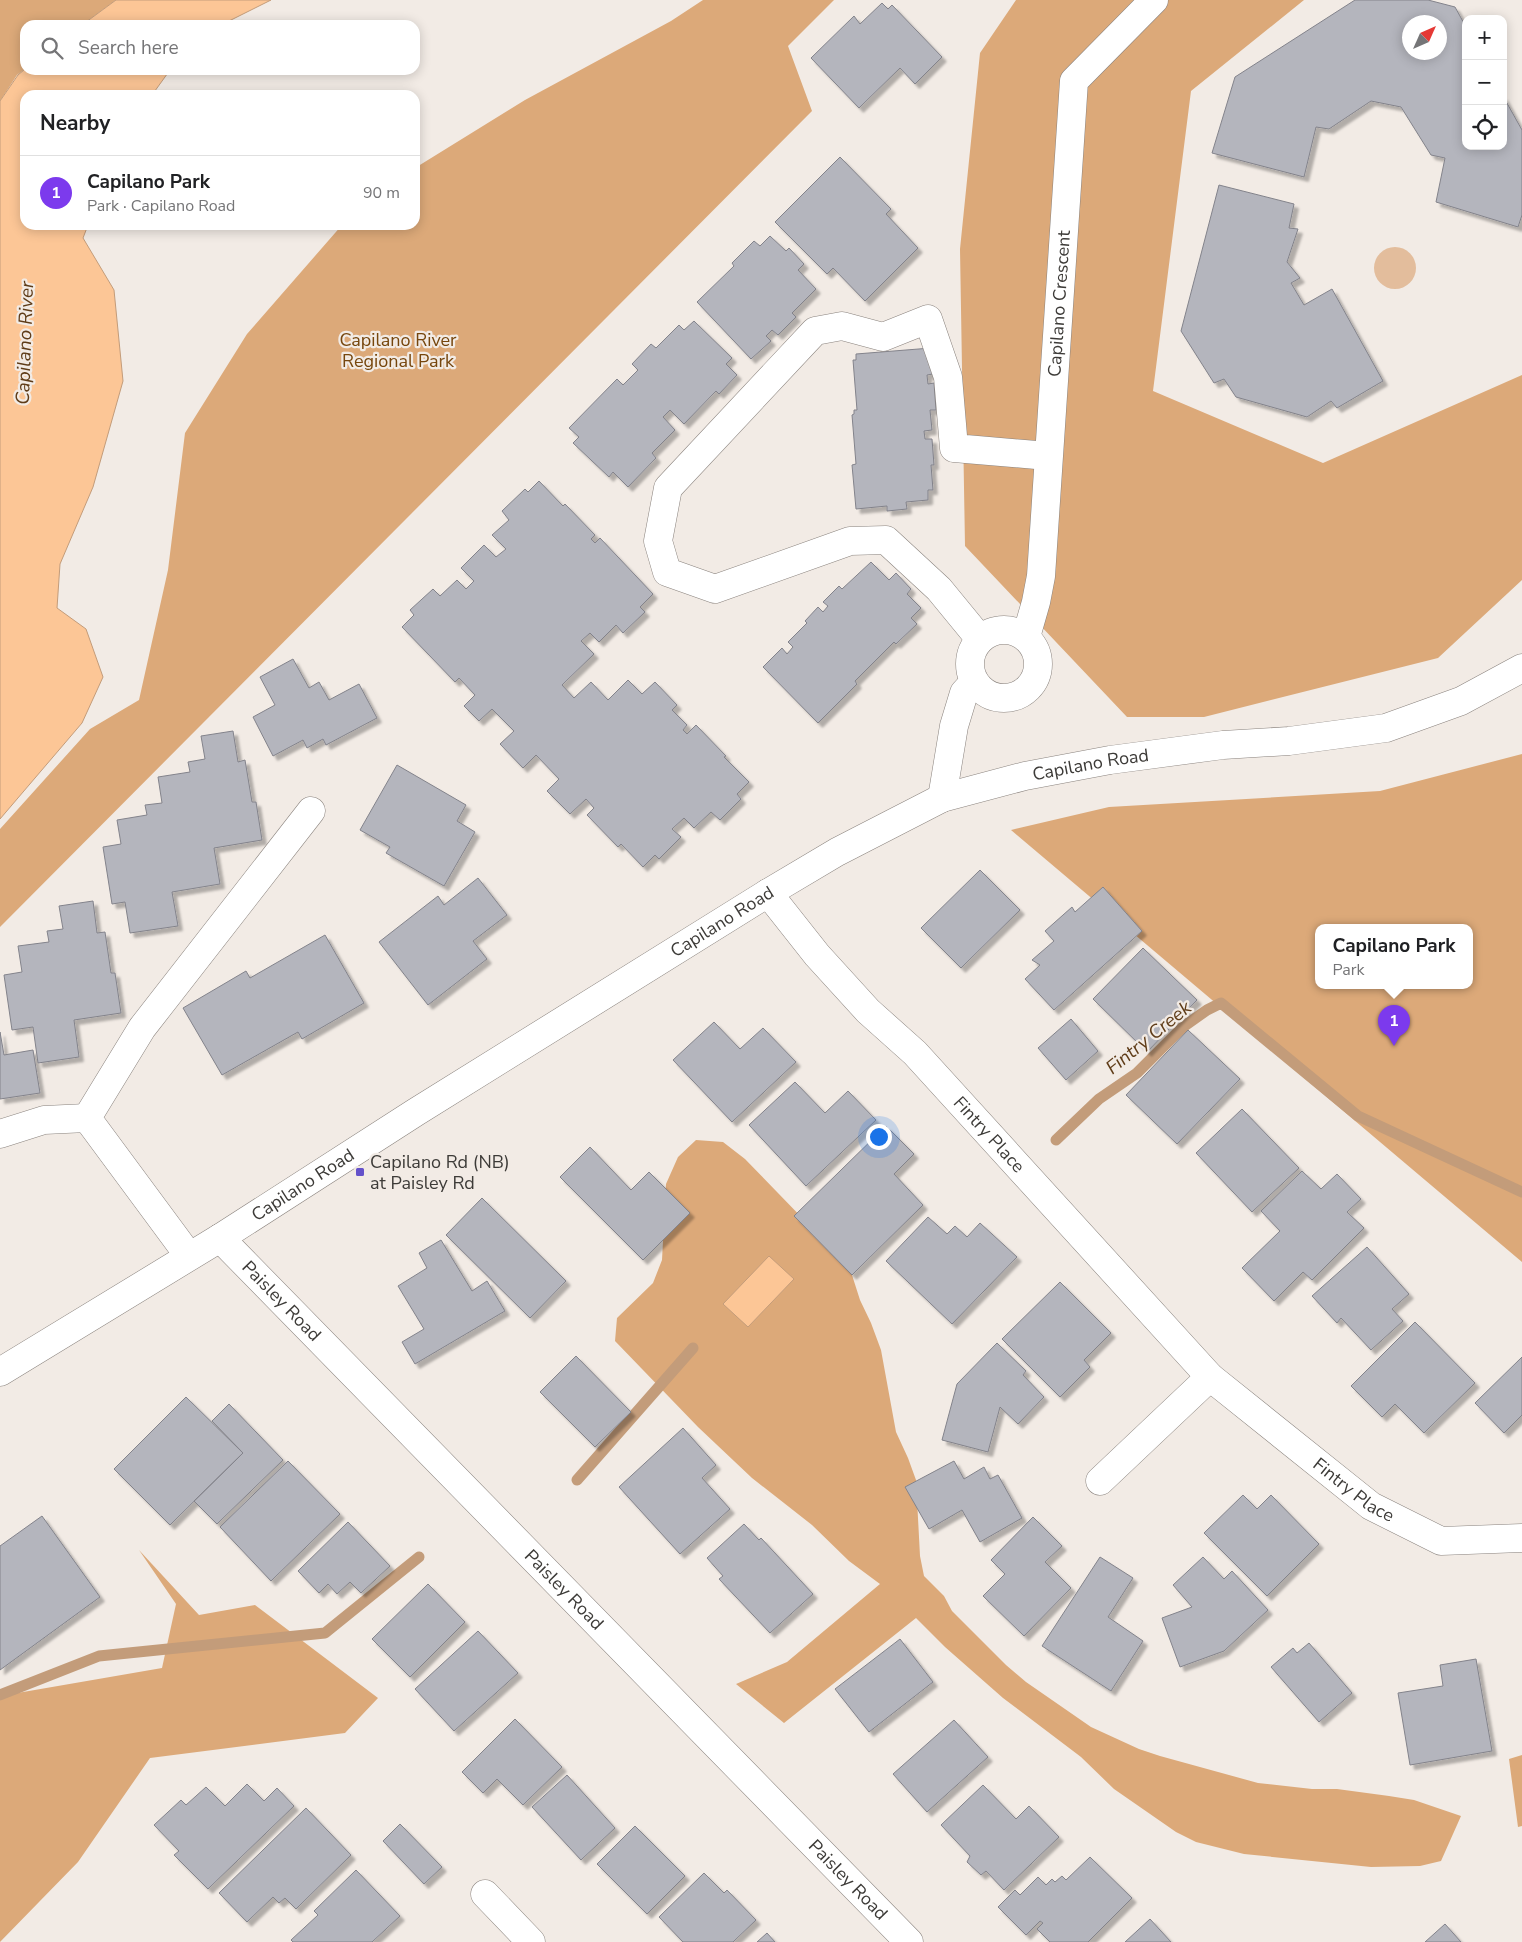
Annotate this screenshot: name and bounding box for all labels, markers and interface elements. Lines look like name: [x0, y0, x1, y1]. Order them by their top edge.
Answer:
north arrow: [1402, 15, 1447, 60]
map controls: [1462, 15, 1507, 150]
button: +: [1462, 15, 1507, 60]
search box: [20, 20, 420, 75]
icon: search: [38, 34, 66, 62]
text: Search here: [78, 35, 179, 61]
button: −: [1462, 60, 1507, 105]
button: locate: [1462, 105, 1507, 150]
text: Nearby: [40, 109, 110, 137]
text: Capilano Park: [87, 169, 210, 195]
text: 1: [51, 182, 61, 204]
text: 90 m: [363, 182, 400, 204]
text: Park · Capilano Road: [87, 195, 235, 217]
street label: Capilano Crescent: [1042, 229, 1076, 378]
water label: Capilano River: [10, 280, 40, 405]
park label: Capilano River Regional Park: [339, 328, 457, 373]
street label: Capilano Road: [1030, 743, 1150, 786]
street label: Capilano Road: [666, 880, 778, 963]
popup: [1315, 924, 1473, 989]
text: Capilano Park: [1333, 933, 1455, 959]
text: Park: [1333, 959, 1365, 981]
water label: Fintry Creek: [1100, 995, 1197, 1080]
pin: 1: [1378, 1005, 1410, 1046]
street label: Fintry Place: [948, 1091, 1030, 1178]
your location: [866, 1124, 892, 1150]
street label: Capilano Road: [247, 1143, 359, 1227]
place label: Capilano Rd (NB) at Paisley Rd: [370, 1150, 510, 1195]
marker: Capilano Rd (NB) at Paisley Rd: [354, 1166, 366, 1178]
street label: Paisley Road: [237, 1255, 326, 1346]
street label: Fintry Place: [1308, 1452, 1398, 1528]
street label: Paisley Road: [519, 1544, 609, 1635]
street label: Paisley Road: [803, 1834, 893, 1925]

